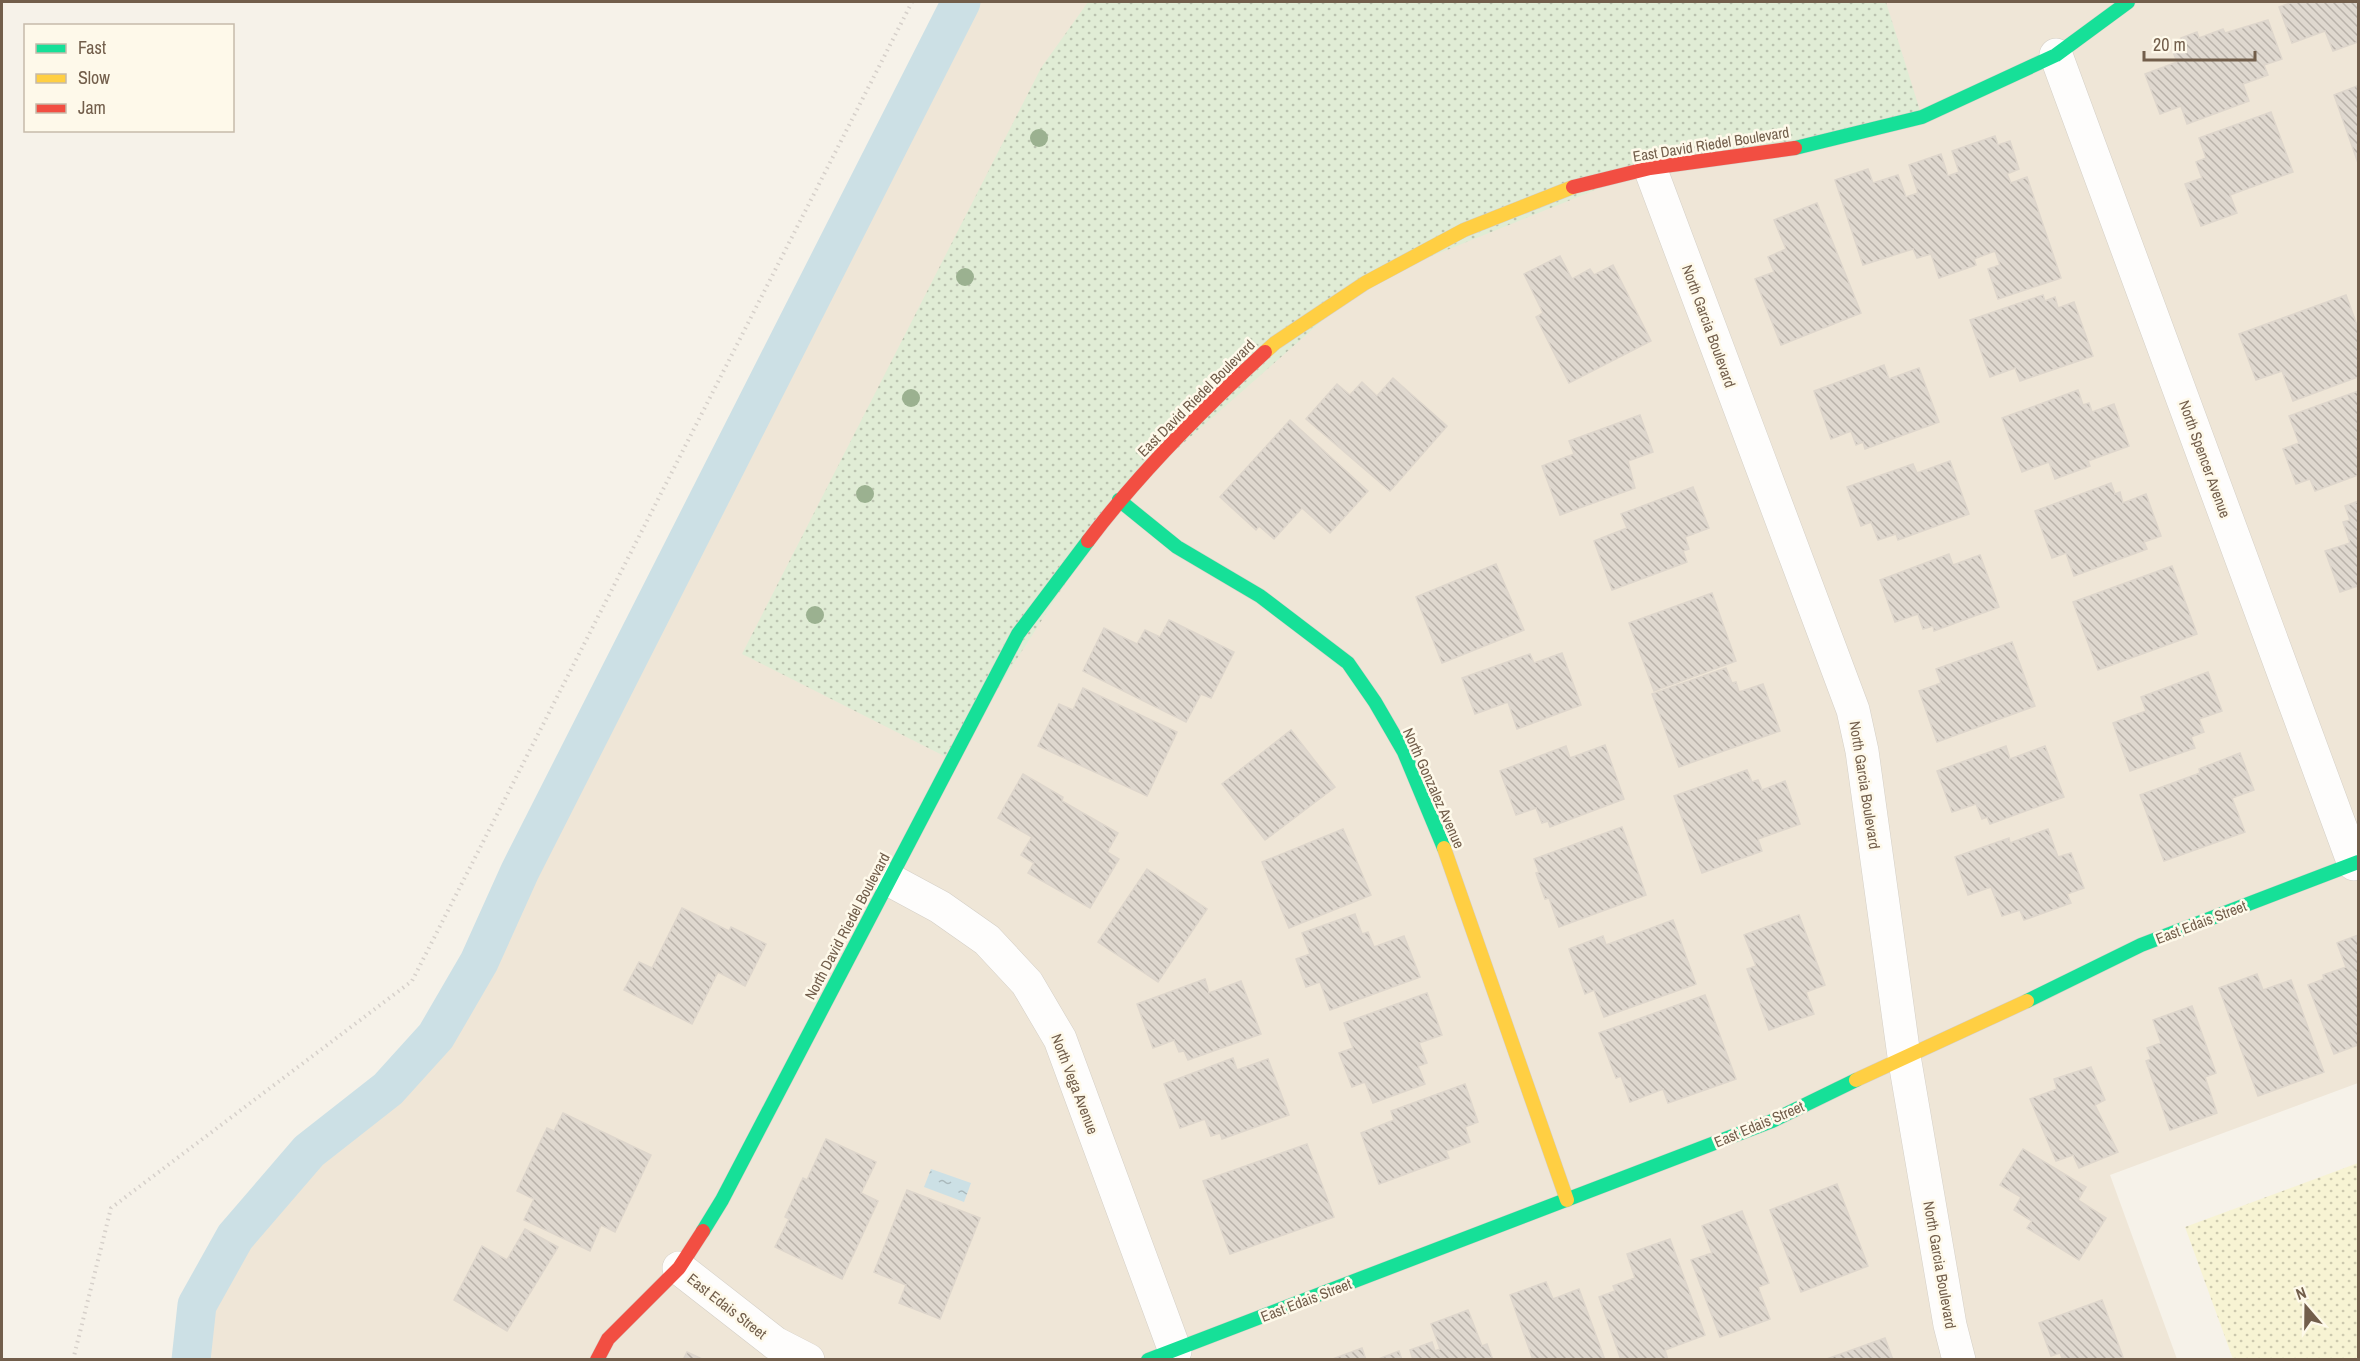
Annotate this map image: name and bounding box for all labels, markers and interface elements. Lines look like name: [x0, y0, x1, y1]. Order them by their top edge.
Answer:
legend: [24, 24, 234, 132]
scale bar: [2144, 24, 2255, 62]
text: 20 m: [2153, 32, 2186, 57]
text: Fast: [78, 35, 106, 60]
text: Slow: [78, 65, 110, 90]
text: Jam: [78, 95, 106, 120]
street label: East David Riedel Boulevard: [1631, 121, 1791, 167]
street label: North Garcia Boulevard: [1677, 262, 1741, 390]
street label: East David Riedel Boulevard: [1133, 335, 1259, 461]
street label: North Spencer Avenue: [2174, 397, 2236, 521]
street label: North Garcia Boulevard: [1845, 720, 1885, 850]
street label: North Gonzalez Avenue: [1398, 724, 1470, 852]
street label: North David Riedel Boulevard: [799, 849, 895, 1003]
street label: East Edais Street: [2153, 895, 2250, 949]
street label: North Vega Avenue: [1046, 1031, 1104, 1137]
street label: East Edais Street: [1711, 1095, 1808, 1152]
street label: North Garcia Boulevard: [1918, 1200, 1962, 1330]
street label: East Edais Street: [683, 1268, 772, 1344]
street label: East Edais Street: [1258, 1273, 1355, 1327]
north arrow: [2276, 1277, 2336, 1337]
text: N: [2293, 1281, 2309, 1305]

